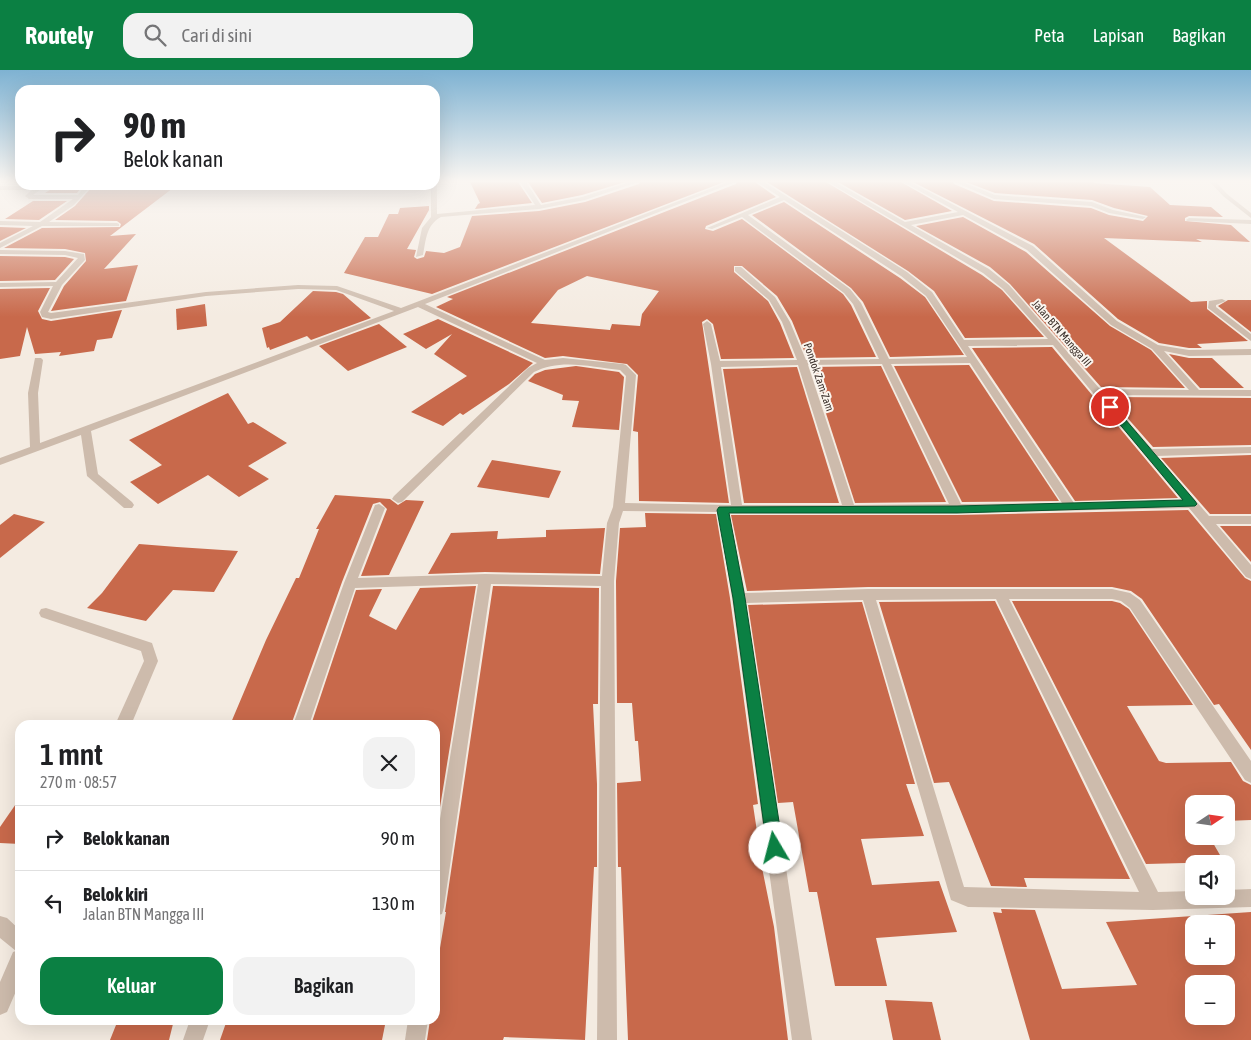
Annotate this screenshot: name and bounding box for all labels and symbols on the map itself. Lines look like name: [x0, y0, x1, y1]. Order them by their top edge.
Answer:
street label: Jalan BTN Mangga III: [1030, 298, 1094, 368]
street label: Pondok Zam-Zam: [802, 341, 836, 413]
pin: [1089, 386, 1131, 428]
north arrow: [1185, 795, 1235, 845]
position arrow: [748, 821, 800, 873]

